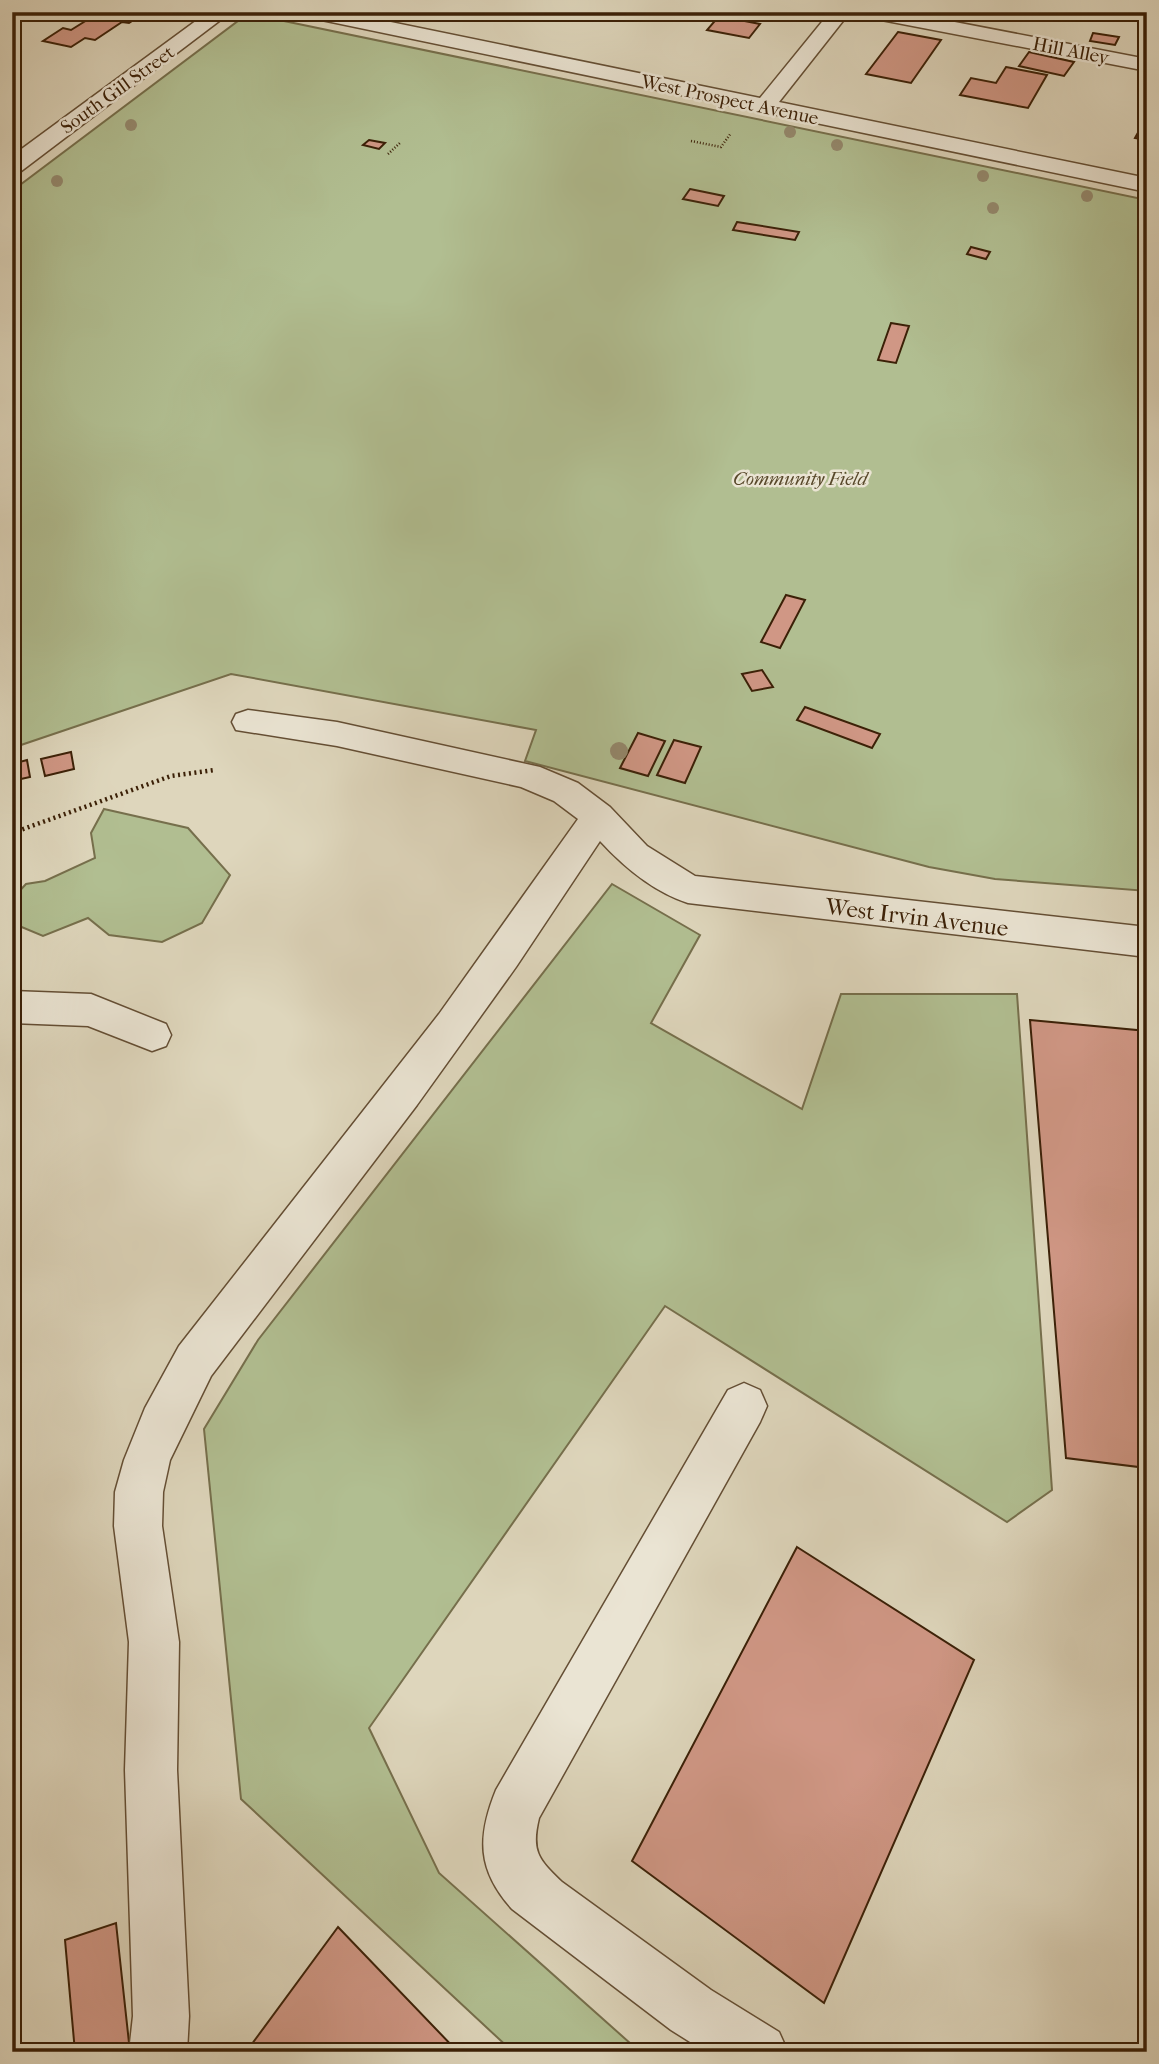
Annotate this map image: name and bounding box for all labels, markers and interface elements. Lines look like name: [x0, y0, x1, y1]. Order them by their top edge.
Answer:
street label: Hill Alley: [1031, 33, 1112, 69]
street label: South Gill Street: [56, 41, 179, 138]
street label: West Prospect Avenue: [638, 70, 821, 130]
park label: Community Field: [733, 468, 869, 490]
street label: West Irvin Avenue: [823, 893, 1010, 942]

